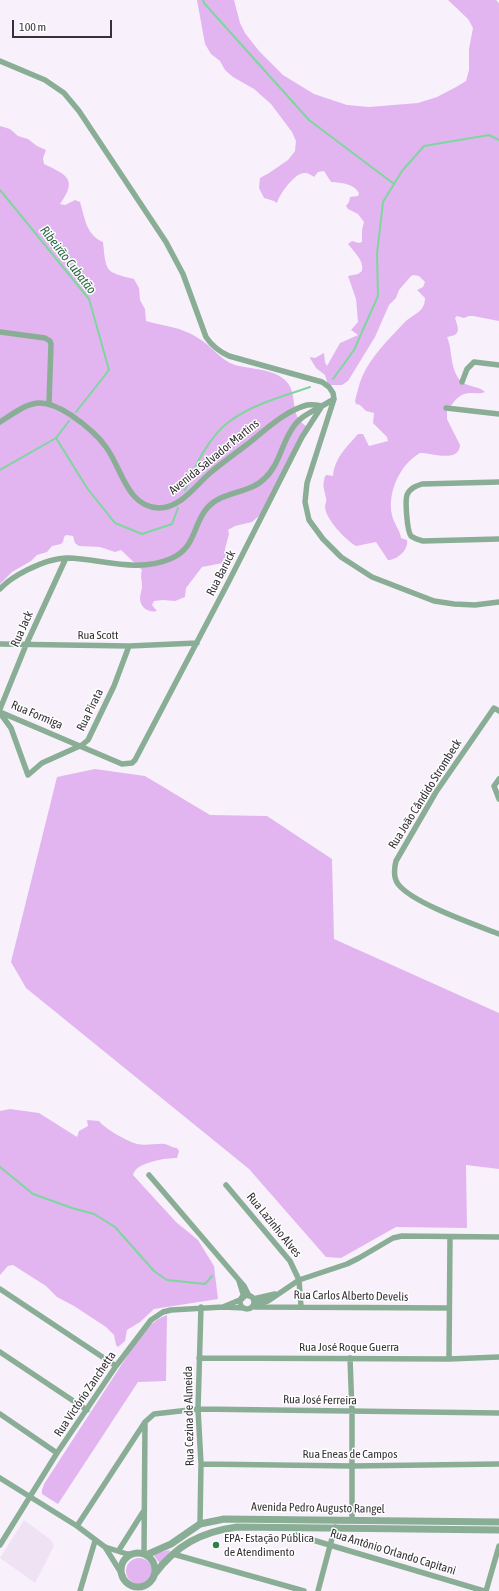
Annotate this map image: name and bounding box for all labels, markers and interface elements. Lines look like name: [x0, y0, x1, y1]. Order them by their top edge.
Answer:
scale bar: [14, 12, 114, 38]
text: 100 m: [19, 20, 46, 34]
water label: Ribeirão Cubatão: [37, 223, 99, 297]
street label: Avenida Salvador Martins: [166, 416, 262, 498]
street label: Rua Baruck: [203, 548, 239, 598]
street label: Rua Jack: [8, 609, 36, 649]
street label: Rua Scott: [77, 628, 119, 642]
street label: Rua Pirata: [74, 686, 106, 734]
street label: Rua Formiga: [9, 698, 65, 732]
street label: Rua João Cândido Strombeck: [385, 736, 465, 852]
street label: Rua Lazinho Alves: [244, 1190, 304, 1260]
street label: Rua Carlos Alberto Develis: [293, 1288, 409, 1304]
street label: Rua José Roque Guerra: [299, 1340, 399, 1354]
street label: Rua Victório Zanchetta: [51, 1349, 119, 1439]
street label: Rua Cezina de Almeida: [181, 1366, 197, 1466]
street label: Rua José Ferreira: [283, 1392, 357, 1408]
street label: Rua Eneas de Campos: [303, 1447, 397, 1461]
street label: Avenida Pedro Augusto Rangel: [251, 1500, 385, 1516]
street label: Rua Antônio Orlando Capitani: [328, 1526, 458, 1578]
place label: EPA- Estação Pública de Atendimento: [224, 1531, 314, 1559]
marker: EPA- Estação Pública de Atendimento: [211, 1540, 221, 1550]

